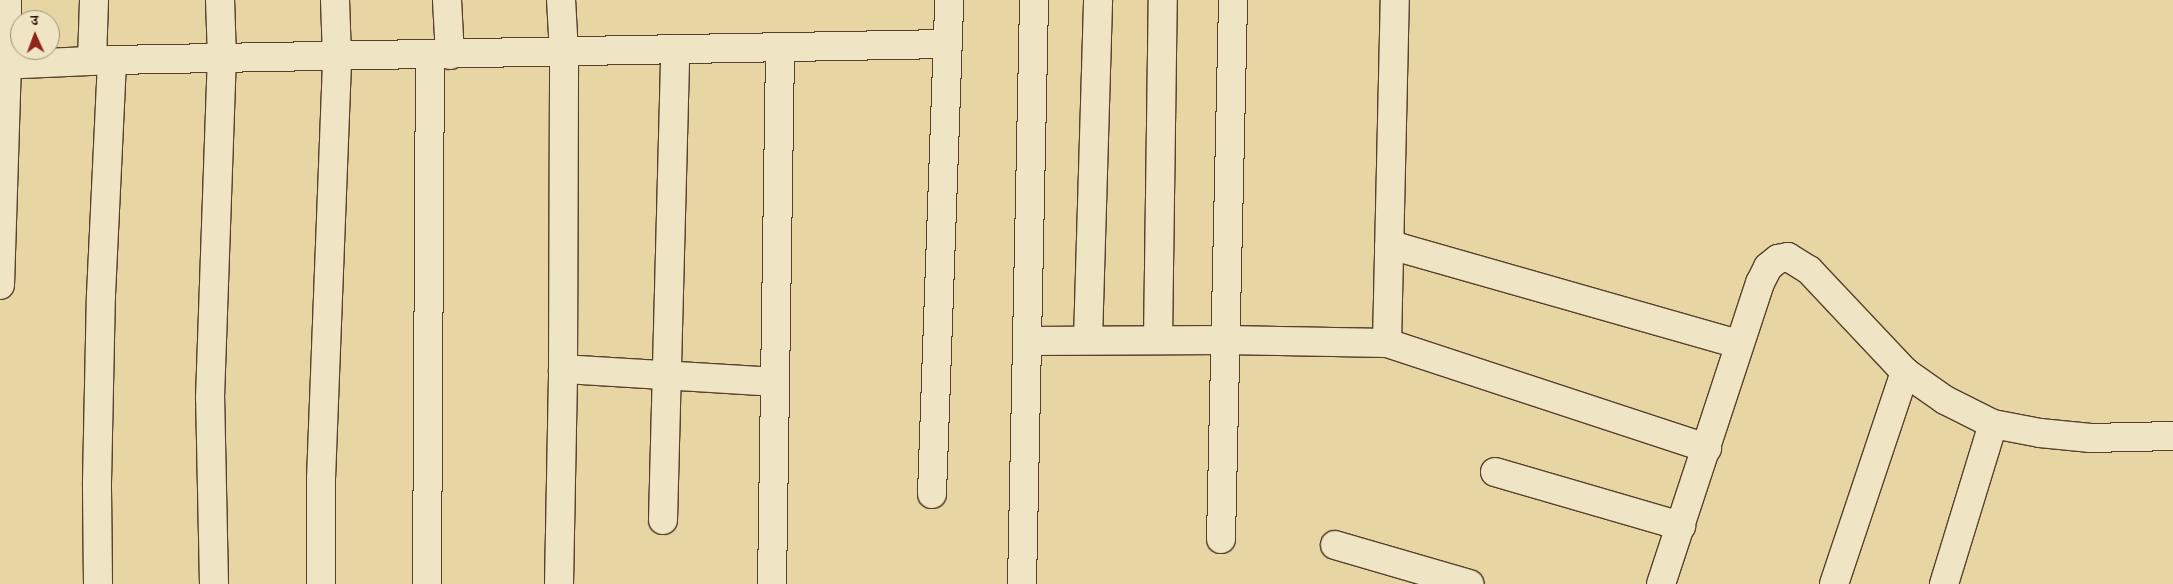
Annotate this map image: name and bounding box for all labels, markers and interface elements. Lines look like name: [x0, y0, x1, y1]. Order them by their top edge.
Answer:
north arrow: [10, 10, 60, 60]
text: उ: [31, 12, 38, 29]

